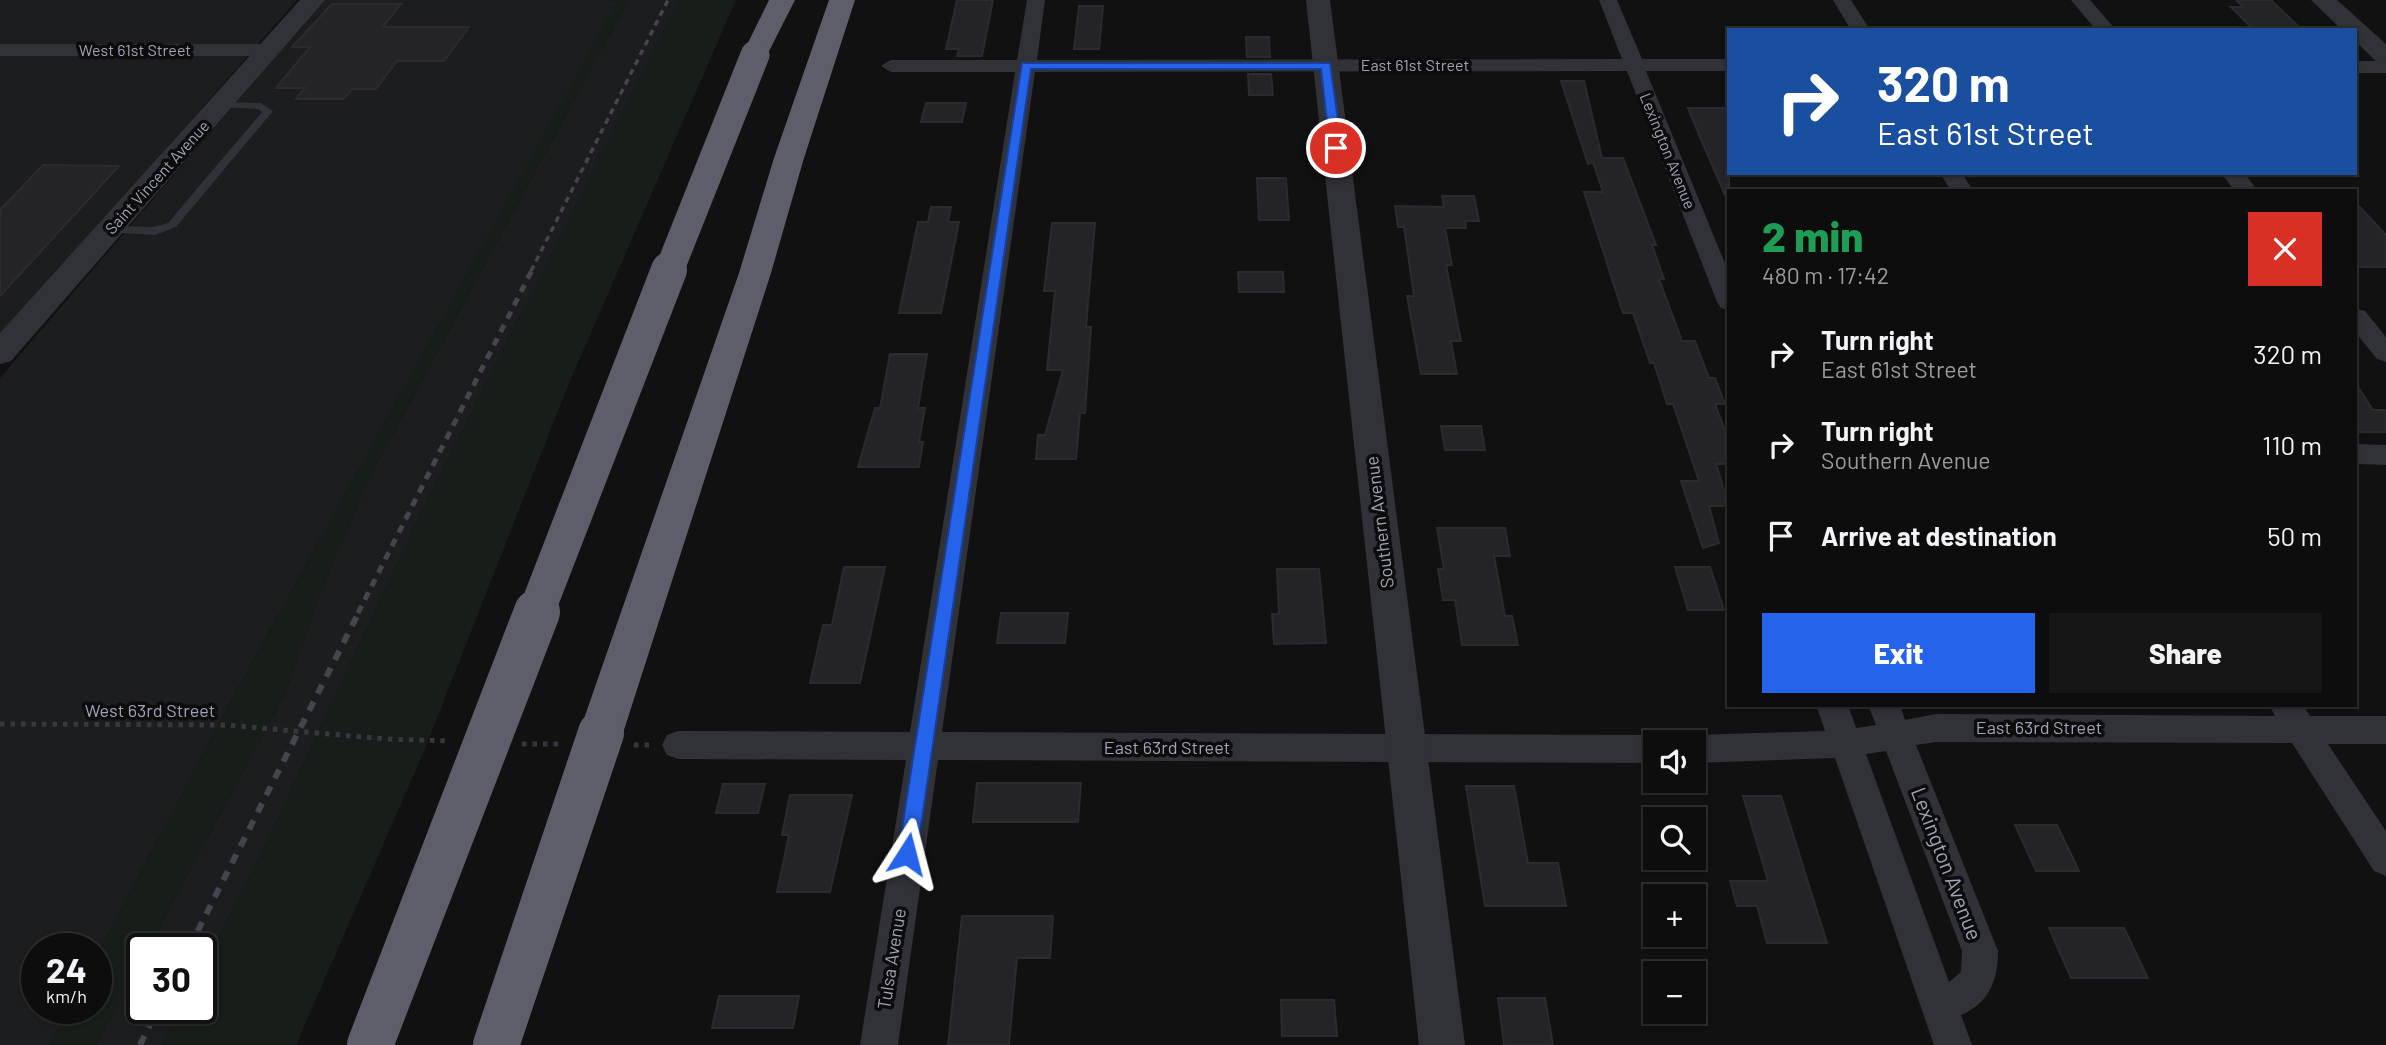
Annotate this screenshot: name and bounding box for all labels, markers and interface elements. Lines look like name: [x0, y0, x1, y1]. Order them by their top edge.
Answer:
street label: West 61st Street: [79, 40, 191, 59]
text: 320 m: [1877, 53, 2010, 112]
street label: East 61st Street: [1361, 55, 1469, 74]
icon: right: [1762, 56, 1853, 147]
street label: Lexington Avenue: [1637, 90, 1700, 212]
text: East 61st Street: [1877, 113, 2094, 151]
street label: Saint Vincent Avenue: [101, 116, 213, 237]
pin: [1306, 118, 1366, 178]
icon: arrive: [1317, 129, 1355, 167]
text: 2 min: [1762, 210, 1863, 260]
button: close: [2248, 212, 2322, 286]
text: 480 m · 17:42: [1762, 261, 1889, 289]
text: Turn right: [1821, 324, 1934, 355]
icon: right: [1762, 335, 1800, 373]
text: 320 m: [2253, 338, 2322, 369]
text: East 61st Street: [1821, 355, 1977, 383]
text: Turn right: [1821, 415, 1934, 446]
icon: right: [1762, 426, 1800, 464]
text: 110 m: [2262, 429, 2322, 460]
text: Southern Avenue: [1821, 446, 1991, 474]
street label: Southern Avenue: [1360, 455, 1398, 589]
icon: arrive: [1762, 517, 1800, 555]
text: Arrive at destination: [1821, 520, 2057, 551]
text: 50 m: [2267, 520, 2322, 551]
button: Exit: [1762, 613, 2035, 693]
button: Share: [2049, 613, 2322, 693]
street label: West 63rd Street: [85, 699, 215, 721]
street label: East 63rd Street: [1976, 716, 2102, 738]
map controls: [1643, 730, 1706, 1024]
button: sound: [1643, 730, 1706, 793]
street label: East 63rd Street: [1104, 736, 1230, 758]
street label: Lexington Avenue: [1907, 783, 1988, 943]
button: search: [1643, 807, 1706, 870]
position arrow: [870, 817, 944, 891]
button: +: [1643, 884, 1706, 947]
street label: Tulsa Avenue: [872, 907, 910, 1011]
speed limit sign: 30: [126, 933, 217, 1024]
text: 24: [46, 948, 87, 990]
button: −: [1643, 961, 1706, 1024]
text: km/h: [46, 985, 87, 1007]

